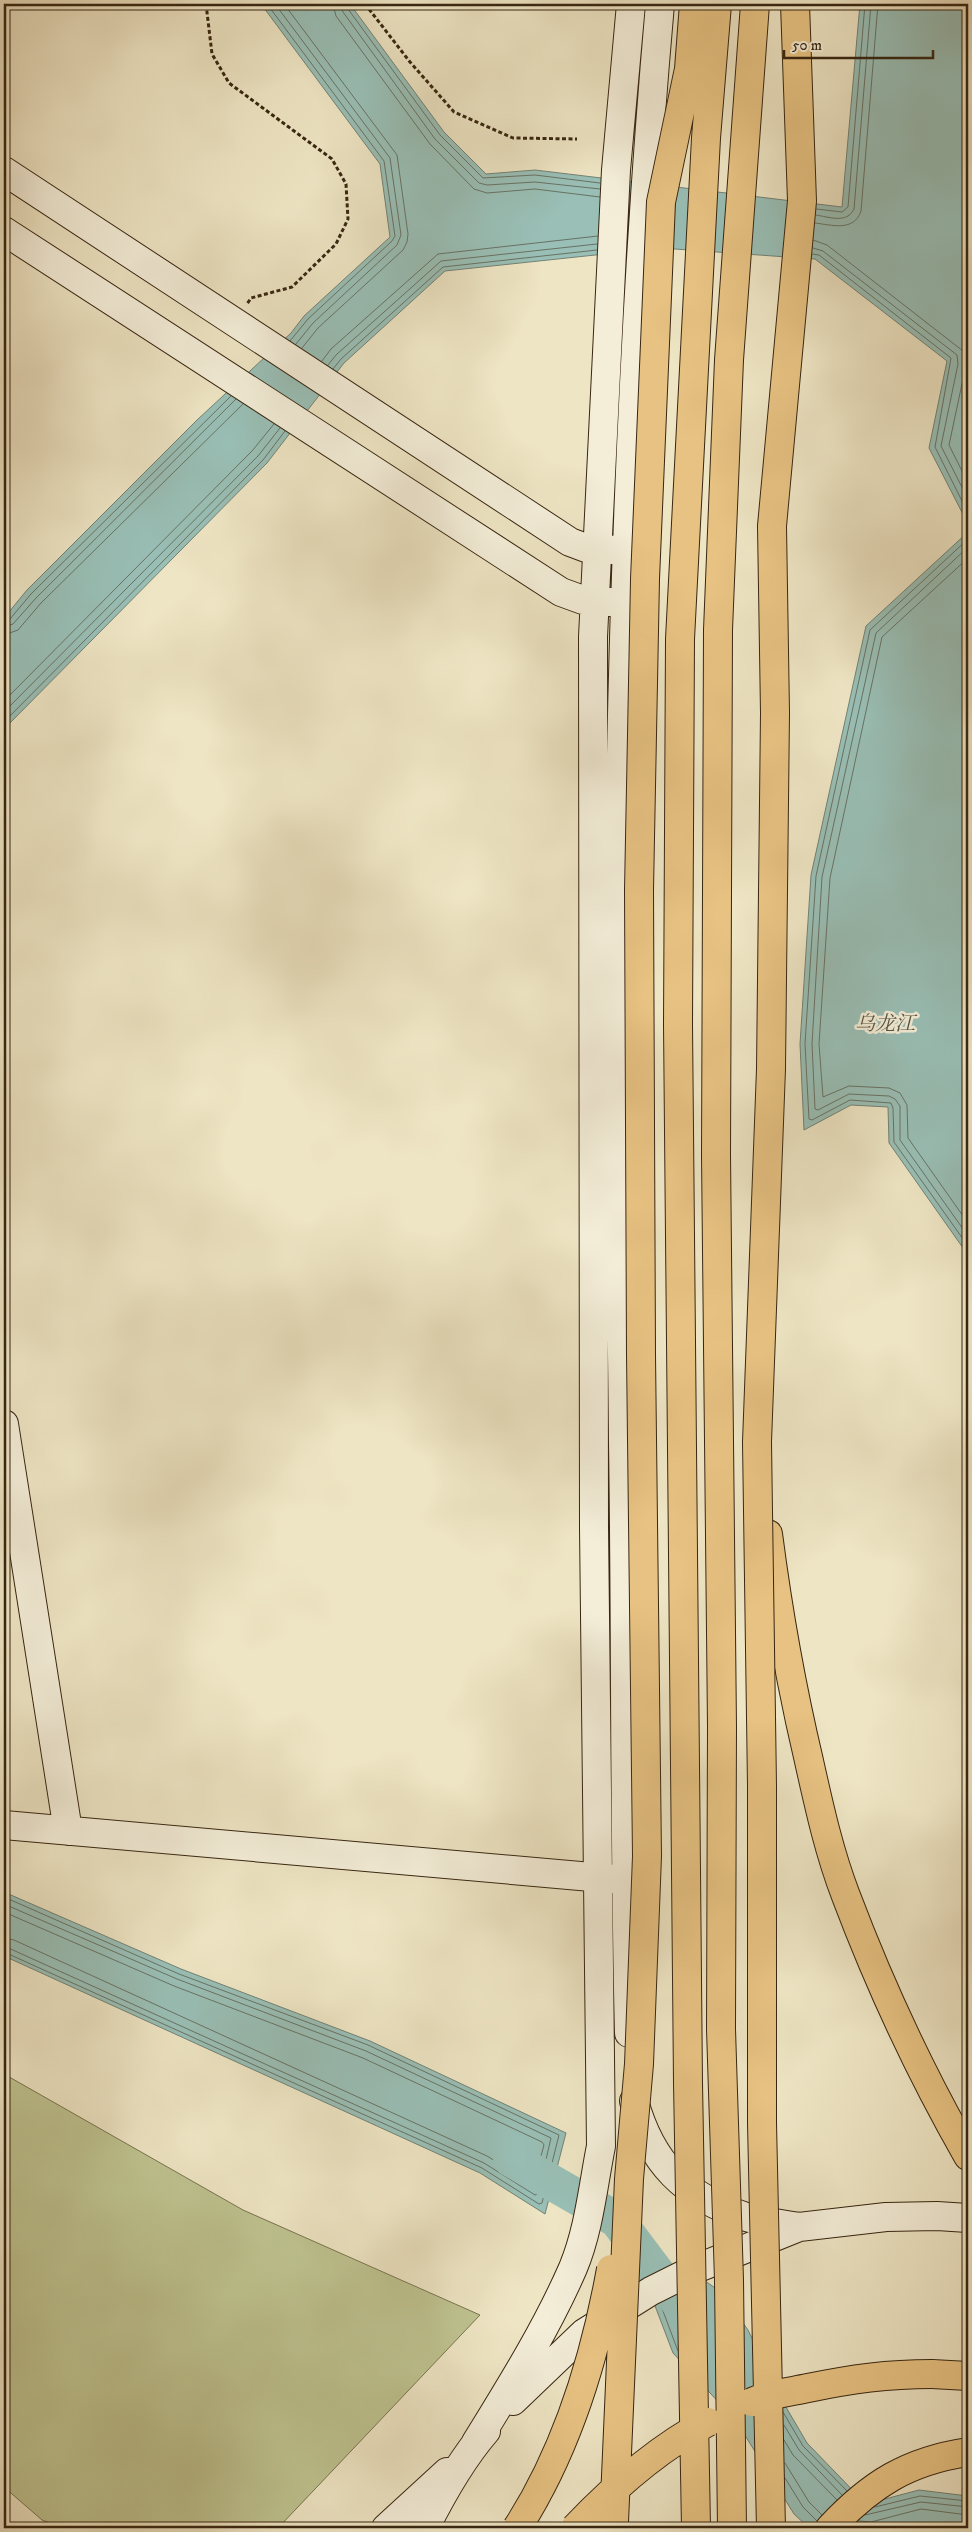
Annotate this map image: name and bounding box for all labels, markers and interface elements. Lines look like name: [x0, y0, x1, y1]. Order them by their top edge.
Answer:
scale bar: [784, 28, 933, 60]
text: 50 m: [792, 36, 822, 55]
water label: 乌龙江: [855, 1012, 918, 1037]

